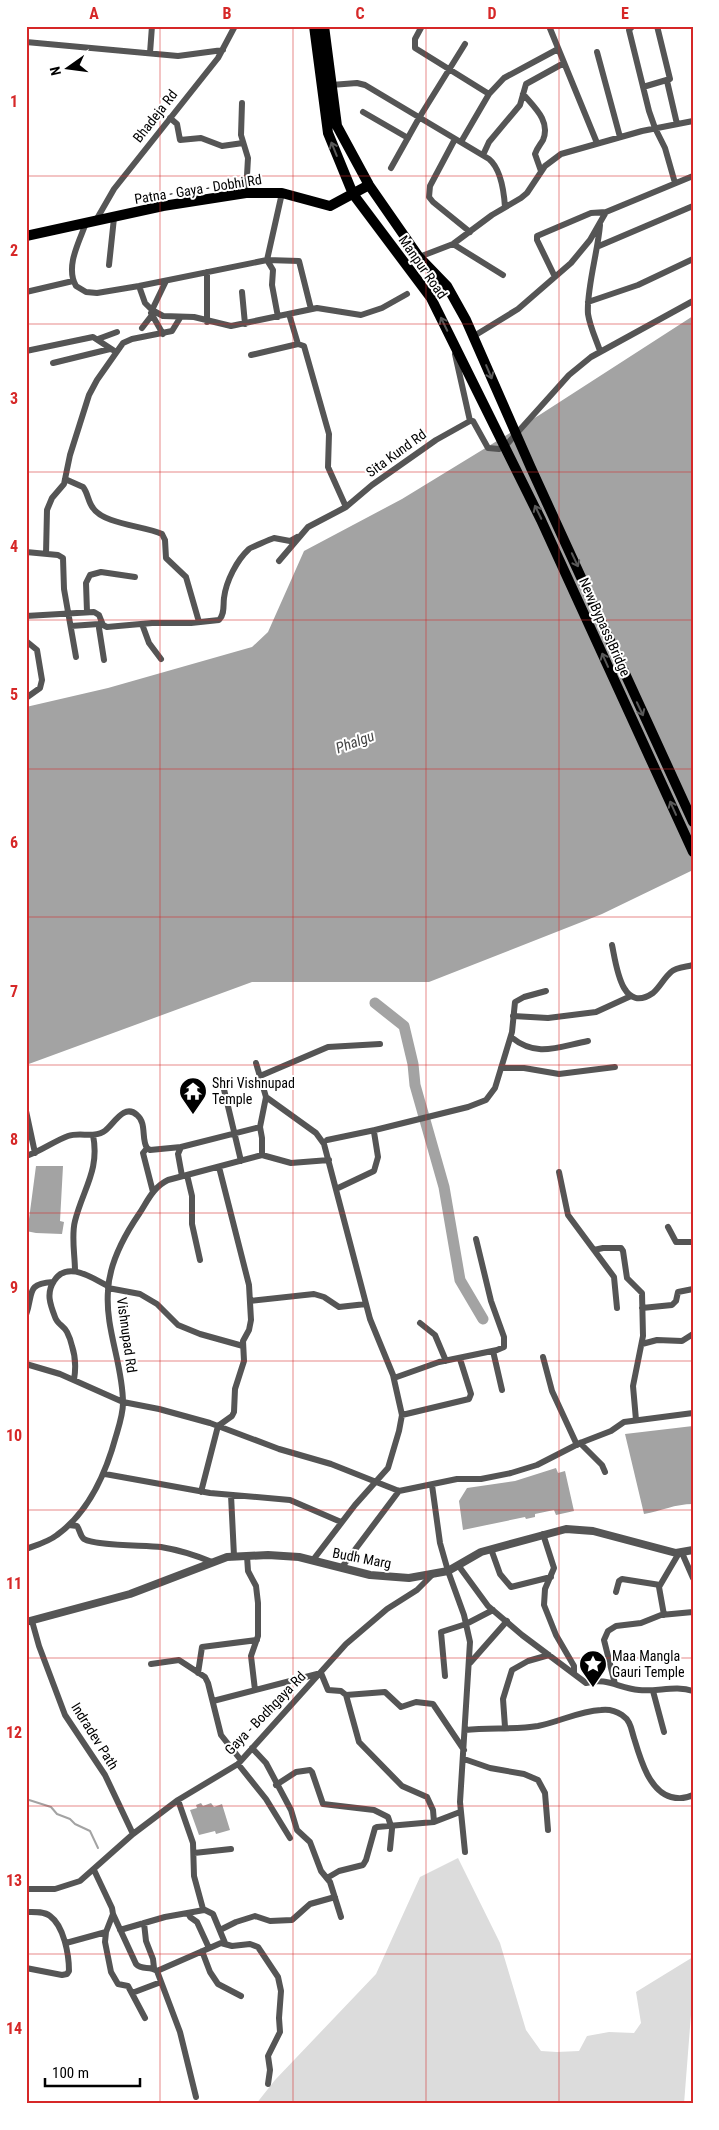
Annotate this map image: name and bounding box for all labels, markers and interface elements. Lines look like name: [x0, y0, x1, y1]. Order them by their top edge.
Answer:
text: A: [89, 4, 99, 23]
text: B: [223, 4, 232, 23]
text: C: [355, 4, 365, 23]
text: D: [487, 4, 497, 23]
text: E: [621, 4, 629, 23]
north arrow: [42, 42, 92, 92]
text: N: [47, 65, 64, 77]
street label: Bhadeja Rd: [130, 87, 180, 145]
text: 1: [10, 92, 18, 111]
one-way arrow: [329, 142, 339, 157]
street label: Patna - Gaya - Dobhi Rd: [133, 171, 263, 207]
street label: Manpur Road: [395, 232, 451, 302]
text: 2: [10, 241, 18, 260]
one-way arrow: [439, 317, 448, 332]
one-way arrow: [485, 364, 495, 379]
text: 3: [10, 389, 18, 408]
street label: Sita Kund Rd: [363, 426, 429, 480]
one-way arrow: [533, 505, 543, 520]
text: 4: [10, 537, 18, 556]
one-way arrow: [570, 553, 580, 568]
street label: New Bypass Bridge: [576, 575, 634, 679]
one-way arrow: [600, 653, 610, 668]
text: 5: [10, 685, 18, 704]
one-way arrow: [636, 701, 646, 716]
water label: Phalgu: [333, 727, 377, 757]
one-way arrow: [667, 801, 677, 816]
text: 6: [10, 833, 18, 852]
text: 7: [10, 982, 18, 1001]
place label: Shri Vishnupad Temple: [212, 1075, 295, 1107]
temple icon: Shri Vishnupad Temple: [178, 1076, 208, 1115]
text: 8: [10, 1130, 18, 1149]
text: 9: [10, 1278, 18, 1297]
street label: Vishnupad Rd: [114, 1296, 140, 1374]
text: 10: [6, 1426, 22, 1445]
street label: Budh Marg: [331, 1544, 393, 1572]
text: 11: [6, 1574, 22, 1593]
place label: Maa Mangla Gauri Temple: [612, 1648, 685, 1680]
place icon: Maa Mangla Gauri Temple: [578, 1649, 608, 1688]
street label: Gaya - Bodhgaya Rd: [221, 1668, 309, 1758]
street label: Indradev Path: [68, 1700, 122, 1772]
text: 12: [6, 1723, 22, 1742]
text: 13: [6, 1871, 22, 1890]
text: 14: [6, 2019, 22, 2038]
scale bar: [45, 2055, 140, 2087]
text: 100 m: [52, 2064, 89, 2082]

